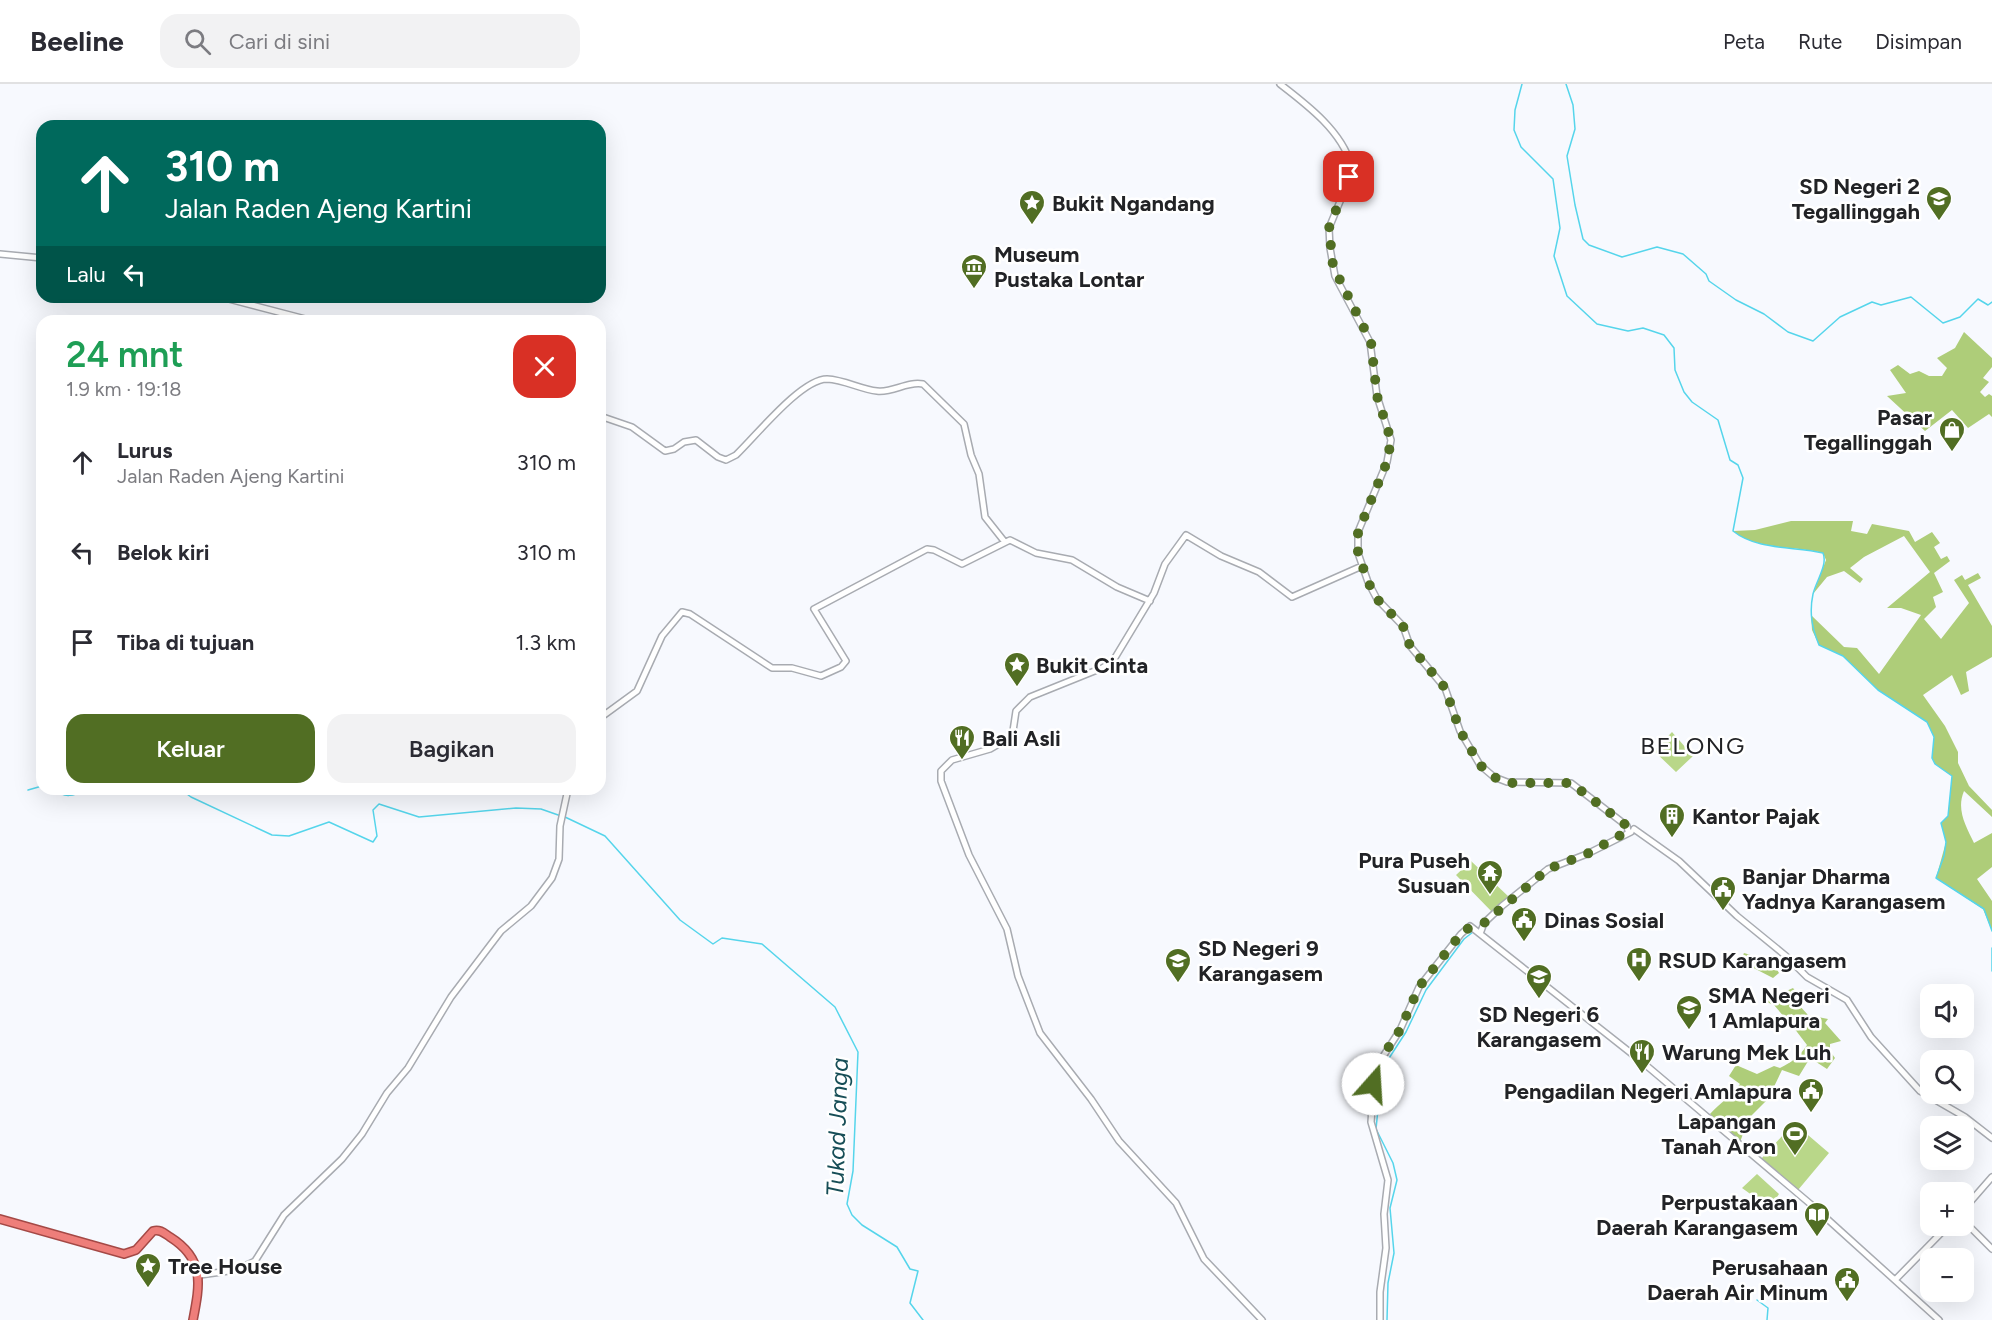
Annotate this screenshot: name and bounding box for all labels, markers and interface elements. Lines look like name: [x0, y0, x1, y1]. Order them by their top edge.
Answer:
search box: [160, 14, 580, 68]
text: Beeline: [30, 24, 124, 58]
icon: search: [181, 25, 214, 58]
text: Cari di sini: [229, 28, 330, 55]
text: Peta: [1723, 29, 1765, 54]
text: Rute: [1798, 29, 1842, 54]
text: Disimpan: [1875, 29, 1962, 54]
text: 310 m: [165, 141, 280, 192]
icon: ahead: [66, 144, 144, 222]
pin: [1323, 151, 1374, 202]
icon: arrive: [1332, 160, 1365, 193]
place label: SD Negeri 2 Tegallinggah: [1792, 173, 1920, 225]
school or university icon: SD Negeri 2 Tegallinggah: [1924, 184, 1954, 222]
place icon: Bukit Ngandang: [1017, 188, 1047, 226]
place label: Bukit Ngandang: [1052, 190, 1215, 217]
text: Jalan Raden Ajeng Kartini: [165, 192, 472, 225]
place label: Museum Pustaka Lontar: [994, 241, 1145, 293]
museum icon: Museum Pustaka Lontar: [959, 252, 989, 290]
icon: left: [118, 258, 151, 291]
text: Lalu: [66, 261, 106, 288]
text: 24 mnt: [66, 333, 183, 376]
button: close: [513, 335, 576, 398]
text: 1.9 km · 19:18: [66, 377, 182, 401]
place label: Pasar Tegallinggah: [1804, 404, 1933, 456]
shop icon: Pasar Tegallinggah: [1937, 415, 1967, 453]
text: Lurus: [117, 437, 172, 464]
icon: ahead: [66, 446, 99, 479]
text: 310 m: [517, 449, 576, 476]
text: Jalan Raden Ajeng Kartini: [117, 464, 344, 488]
icon: left: [66, 536, 99, 569]
text: Belok kiri: [117, 539, 210, 566]
text: 310 m: [517, 539, 576, 566]
icon: arrive: [66, 626, 99, 659]
text: Tiba di tujuan: [117, 629, 254, 656]
text: 1.3 km: [516, 629, 576, 656]
place icon: Bukit Cinta: [1002, 650, 1032, 688]
place label: Bukit Cinta: [1036, 652, 1148, 679]
button: Keluar: [66, 714, 315, 783]
button: Bagikan: [327, 714, 576, 783]
restaurant icon: Bali Asli: [947, 723, 977, 761]
place label: Bali Asli: [982, 725, 1061, 752]
district label: BELONG: [1640, 731, 1746, 760]
building icon: Kantor Pajak: [1657, 801, 1687, 839]
place label: Kantor Pajak: [1692, 803, 1820, 830]
place label: Pura Puseh Susuan: [1358, 847, 1470, 899]
temple icon: Pura Puseh Susuan: [1475, 858, 1505, 896]
place label: Banjar Dharma Yadnya Karangasem: [1742, 863, 1945, 915]
public building icon: Banjar Dharma Yadnya Karangasem: [1708, 874, 1738, 912]
public building icon: Dinas Sosial: [1509, 905, 1539, 943]
place label: Dinas Sosial: [1544, 907, 1664, 934]
place label: SD Negeri 9 Karangasem: [1198, 935, 1323, 987]
hospital icon: RSUD Karangasem: [1624, 945, 1654, 983]
school or university icon: SD Negeri 9 Karangasem: [1163, 946, 1193, 984]
place label: RSUD Karangasem: [1658, 947, 1847, 974]
school or university icon: SD Negeri 6 Karangasem: [1524, 962, 1554, 1000]
place label: SMA Negeri 1 Amlapura: [1708, 982, 1830, 1034]
map controls: [1920, 984, 1974, 1302]
button: sound: [1920, 984, 1974, 1038]
school or university icon: SMA Negeri 1 Amlapura: [1674, 993, 1704, 1031]
place label: SD Negeri 6 Karangasem: [1477, 1001, 1601, 1053]
restaurant icon: Warung Mek Luh: [1627, 1037, 1657, 1075]
place label: Warung Mek Luh: [1662, 1039, 1831, 1066]
button: search: [1920, 1050, 1974, 1104]
position arrow: [1341, 1052, 1405, 1116]
water label: Tukad Janga: [820, 1057, 854, 1197]
public building icon: Pengadilan Negeri Amlapura: [1796, 1076, 1826, 1114]
place label: Pengadilan Negeri Amlapura: [1504, 1078, 1792, 1105]
place label: Lapangan Tanah Aron: [1662, 1108, 1776, 1160]
button: layers: [1920, 1116, 1974, 1170]
sports icon: Lapangan Tanah Aron: [1780, 1119, 1810, 1157]
button: +: [1920, 1182, 1974, 1236]
place label: Perpustakaan Daerah Karangasem: [1596, 1189, 1798, 1241]
library icon: Perpustakaan Daerah Karangasem: [1802, 1200, 1832, 1238]
button: −: [1920, 1248, 1974, 1302]
place icon: Tree House: [133, 1251, 163, 1289]
place label: Tree House: [168, 1253, 282, 1280]
place label: Perusahaan Daerah Air Minum: [1647, 1254, 1828, 1306]
public building icon: Perusahaan Daerah Air Minum: [1832, 1265, 1862, 1303]

